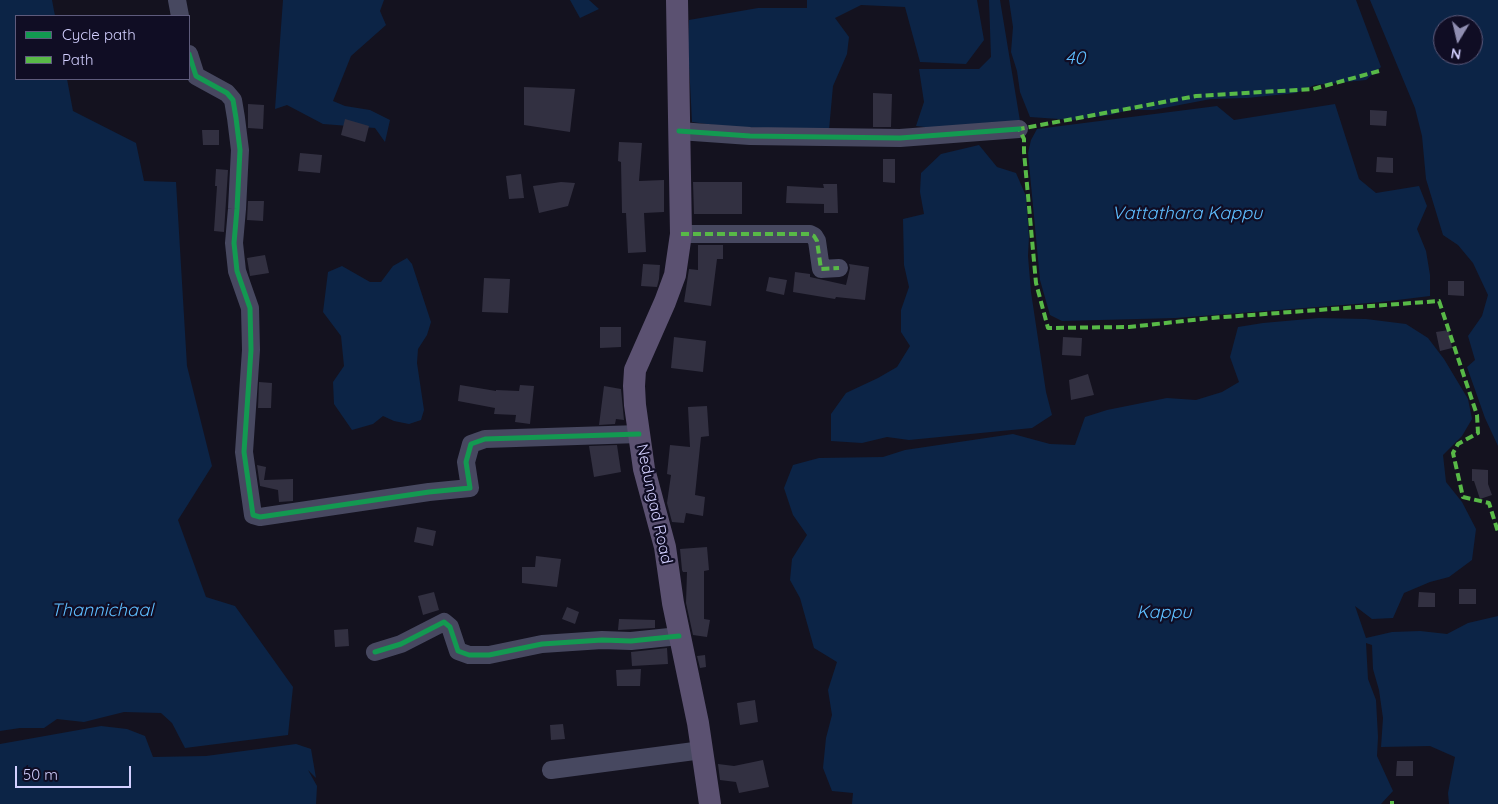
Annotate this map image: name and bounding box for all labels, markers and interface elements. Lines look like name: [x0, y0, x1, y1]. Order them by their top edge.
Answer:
legend: [15, 15, 190, 80]
north arrow: [1433, 15, 1483, 65]
text: Cycle path: [62, 25, 136, 44]
text: N: [1449, 44, 1462, 64]
water label: 40: [1065, 48, 1085, 70]
text: Path: [62, 50, 94, 69]
water label: Vattathara Kappu: [1112, 203, 1262, 225]
street label: Nedungad Road: [632, 442, 676, 566]
water label: Thannichaal: [51, 600, 153, 622]
water label: Kappu: [1136, 602, 1192, 624]
scale bar: [18, 756, 134, 788]
text: 50 m: [23, 765, 58, 784]

